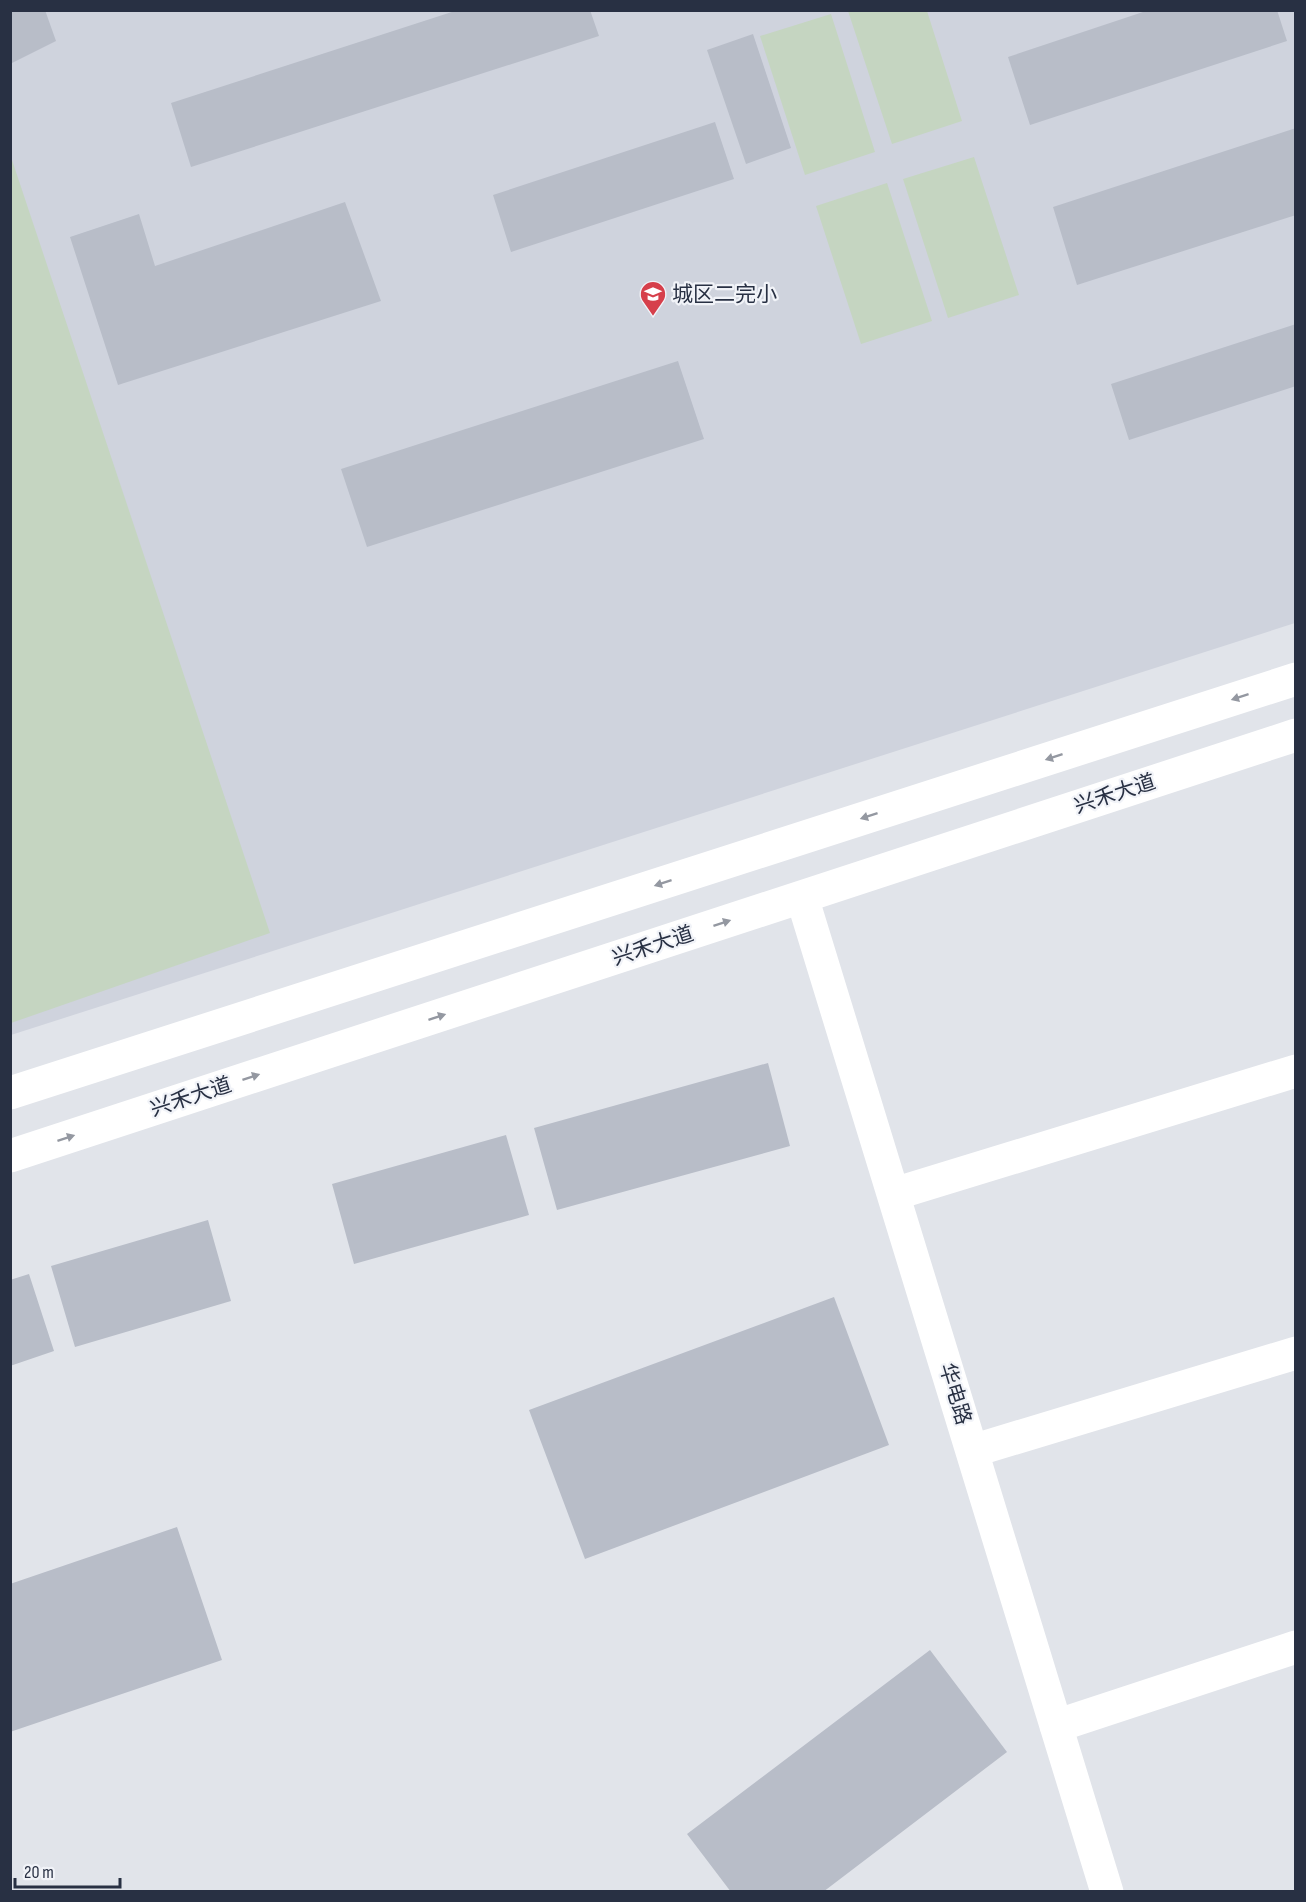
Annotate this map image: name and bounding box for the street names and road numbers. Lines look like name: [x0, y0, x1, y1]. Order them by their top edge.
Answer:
street label: 兴禾大道: [1071, 769, 1159, 819]
street label: 兴禾大道: [609, 921, 697, 971]
street label: 兴禾大道: [147, 1072, 235, 1122]
street label: 华电路: [934, 1360, 976, 1428]

